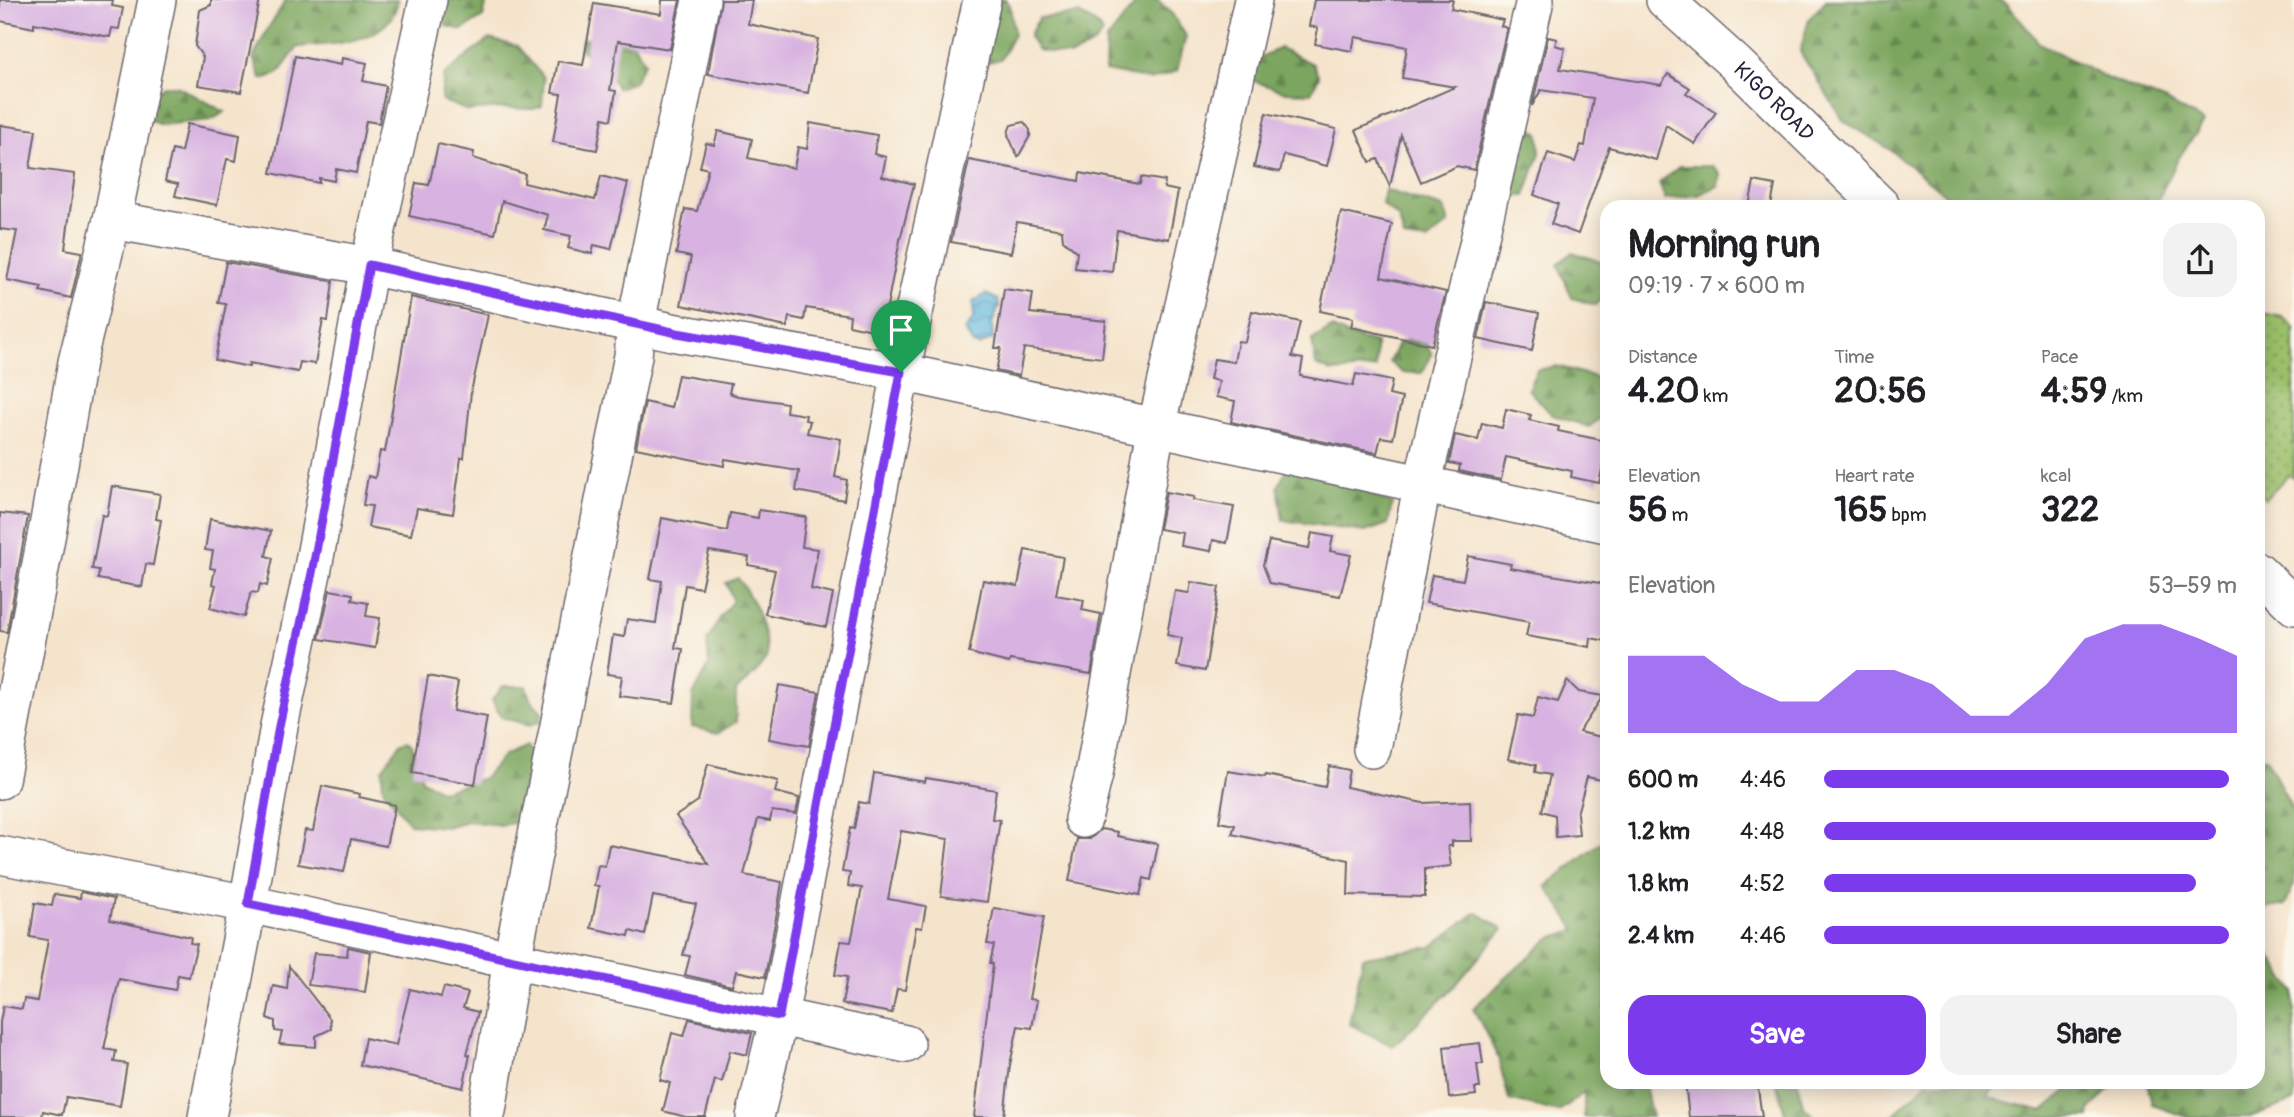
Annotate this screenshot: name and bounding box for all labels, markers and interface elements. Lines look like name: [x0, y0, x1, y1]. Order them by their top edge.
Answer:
street label: KIGO ROAD: [1728, 56, 1820, 147]
text: Morning run: [1628, 221, 1820, 269]
button: share: [2163, 223, 2237, 297]
text: 09:19 · 7 × 600 m: [1628, 271, 1805, 300]
pin: [871, 300, 931, 372]
icon: arrive: [882, 311, 920, 349]
text: Distance: [1628, 345, 1697, 369]
text: Time: [1834, 345, 1874, 369]
text: Pace: [2041, 345, 2078, 369]
text: 4.20: [1628, 369, 1699, 413]
text: 20:56: [1834, 369, 1926, 413]
text: 4:59: [2041, 369, 2107, 413]
text: km: [1699, 384, 1728, 408]
text: /km: [2107, 384, 2143, 408]
text: Elevation: [1628, 464, 1700, 488]
text: Heart rate: [1834, 464, 1914, 488]
text: kcal: [2041, 464, 2072, 488]
text: 56: [1628, 488, 1667, 532]
text: 165: [1834, 488, 1887, 532]
text: 322: [2041, 488, 2099, 532]
text: m: [1667, 503, 1688, 527]
text: bpm: [1887, 503, 1927, 527]
text: Elevation: [1628, 571, 1716, 600]
text: 53–59 m: [2148, 571, 2237, 600]
text: 600 m: [1628, 765, 1698, 794]
text: 4:46: [1740, 765, 1786, 794]
text: 1.2 km: [1628, 817, 1690, 846]
text: 4:48: [1740, 817, 1784, 846]
text: 1.8 km: [1628, 869, 1689, 898]
text: 4:52: [1740, 869, 1785, 898]
text: 2.4 km: [1628, 921, 1694, 950]
text: 4:46: [1740, 921, 1786, 950]
button: Save: [1628, 995, 1926, 1075]
button: Share: [1940, 995, 2237, 1075]

